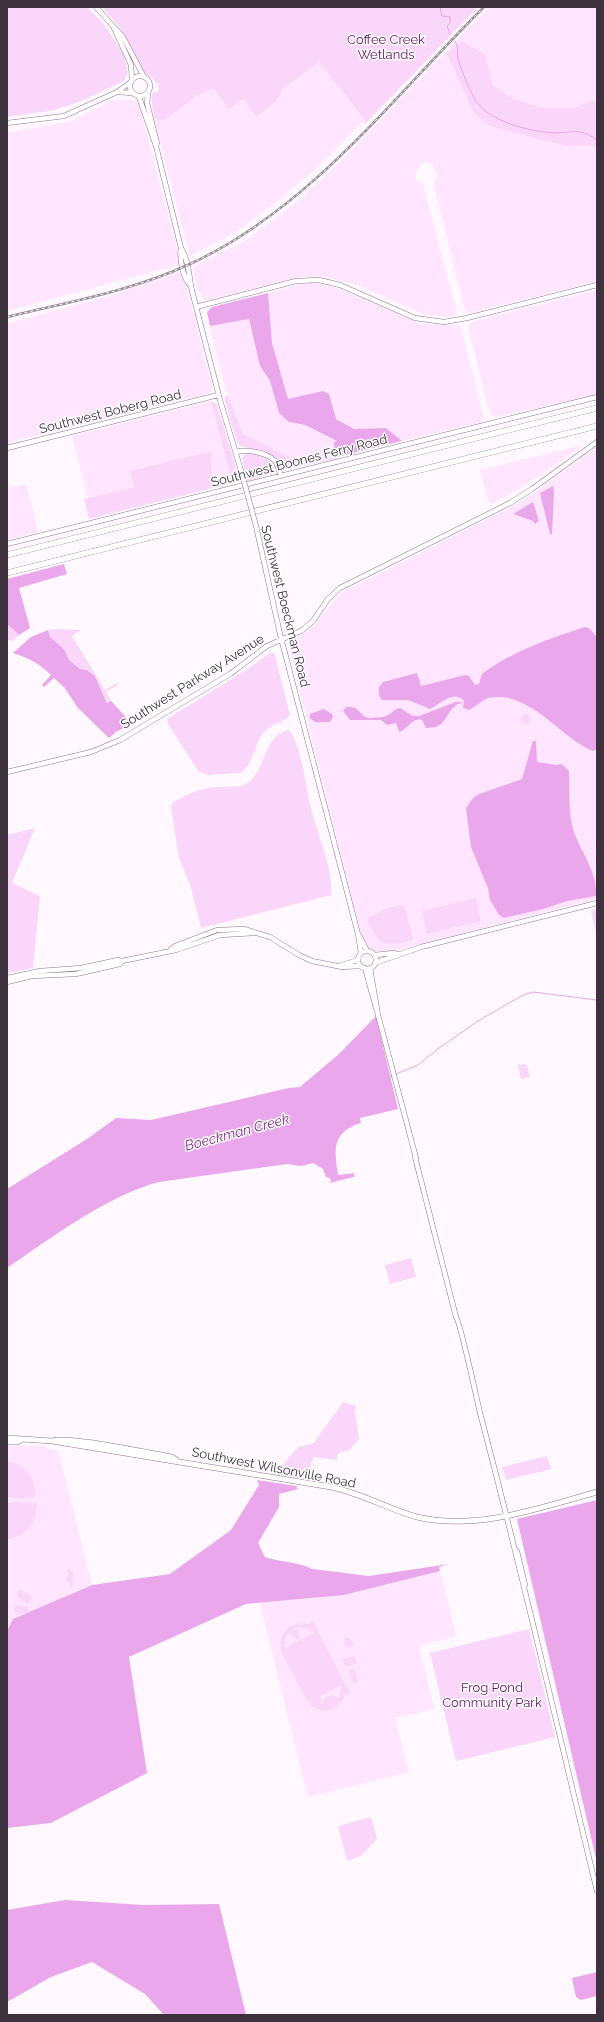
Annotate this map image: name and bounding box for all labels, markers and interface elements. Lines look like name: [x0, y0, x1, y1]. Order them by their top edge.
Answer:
park label: Coffee Creek Wetlands: [347, 32, 425, 62]
street label: Southwest Boberg Road: [37, 387, 183, 436]
street label: Southwest Boones Ferry Road: [209, 431, 389, 490]
street label: Southwest Boeckman Road: [258, 524, 313, 689]
street label: Southwest Parkway Avenue: [118, 631, 267, 732]
water label: Boeckman Creek: [183, 1110, 292, 1154]
street label: Southwest Wilsonville Road: [191, 1444, 357, 1491]
park label: Frog Pond Community Park: [442, 1680, 542, 1710]

